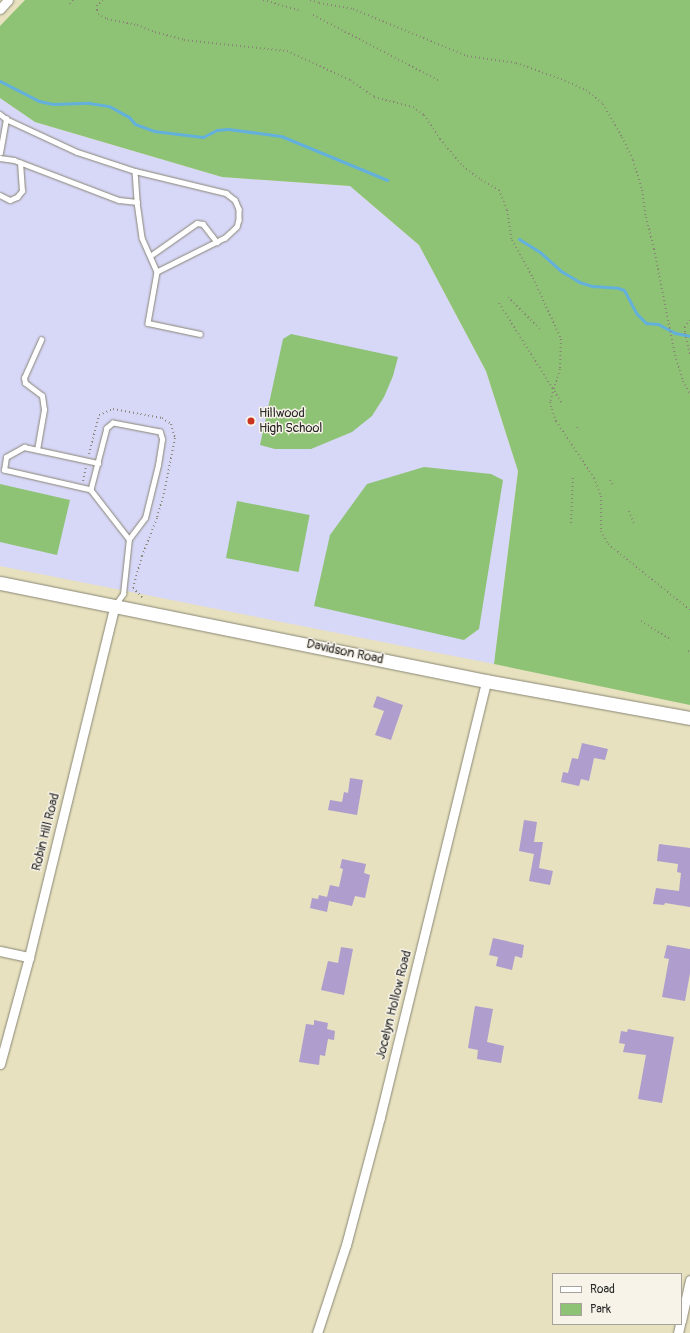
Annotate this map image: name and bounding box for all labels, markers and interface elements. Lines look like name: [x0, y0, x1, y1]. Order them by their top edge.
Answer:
place label: Hillwood High School: [259, 406, 322, 437]
marker: Hillwood High School: [246, 416, 256, 426]
street label: Davidson Road: [305, 636, 385, 668]
street label: Robin Hill Road: [29, 791, 63, 873]
street label: Jocelyn Hollow Road: [373, 949, 415, 1061]
legend: [552, 1273, 682, 1325]
text: Road: [590, 1282, 615, 1297]
text: Park: [590, 1302, 611, 1317]

